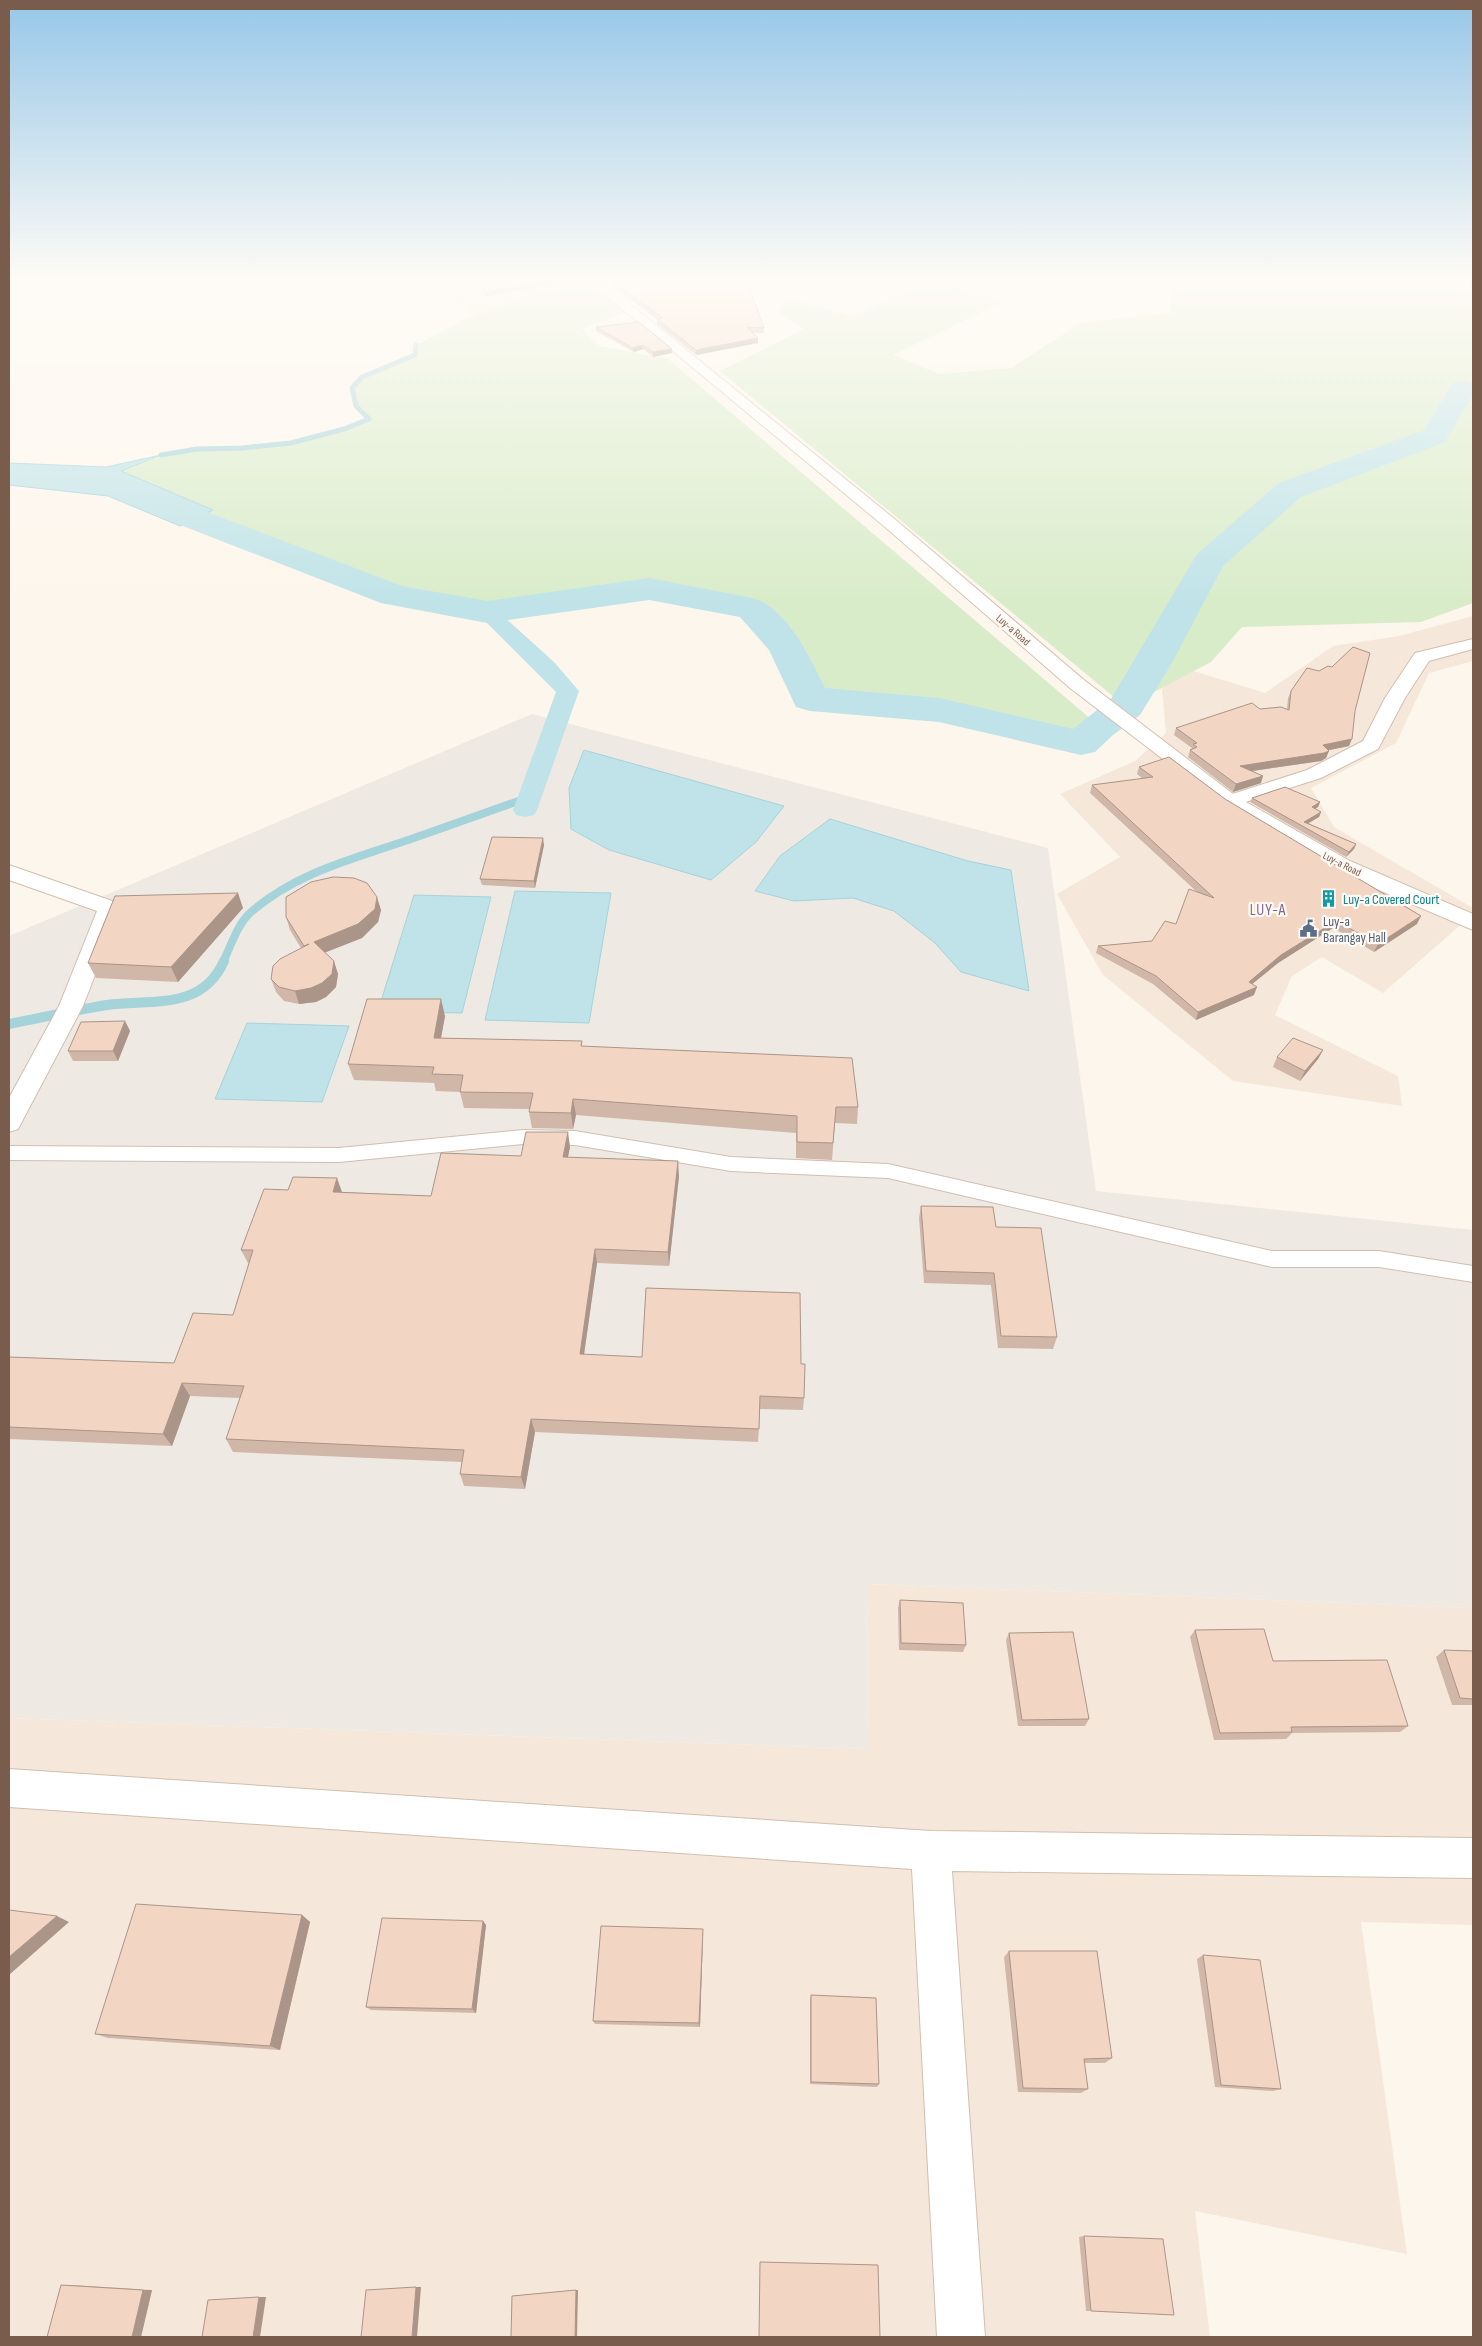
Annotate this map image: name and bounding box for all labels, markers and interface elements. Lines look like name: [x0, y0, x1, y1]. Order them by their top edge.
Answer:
street label: Luy-a Road: [993, 612, 1033, 649]
street label: Luy-a Road: [1321, 849, 1364, 879]
building icon: Luy-a Covered Court: [1319, 889, 1339, 909]
place label: Luy-a Covered Court: [1343, 891, 1440, 908]
district label: LUY-A: [1250, 901, 1286, 920]
place label: Luy-a Barangay Hall: [1323, 913, 1386, 946]
public building icon: Luy-a Barangay Hall: [1299, 919, 1319, 939]

